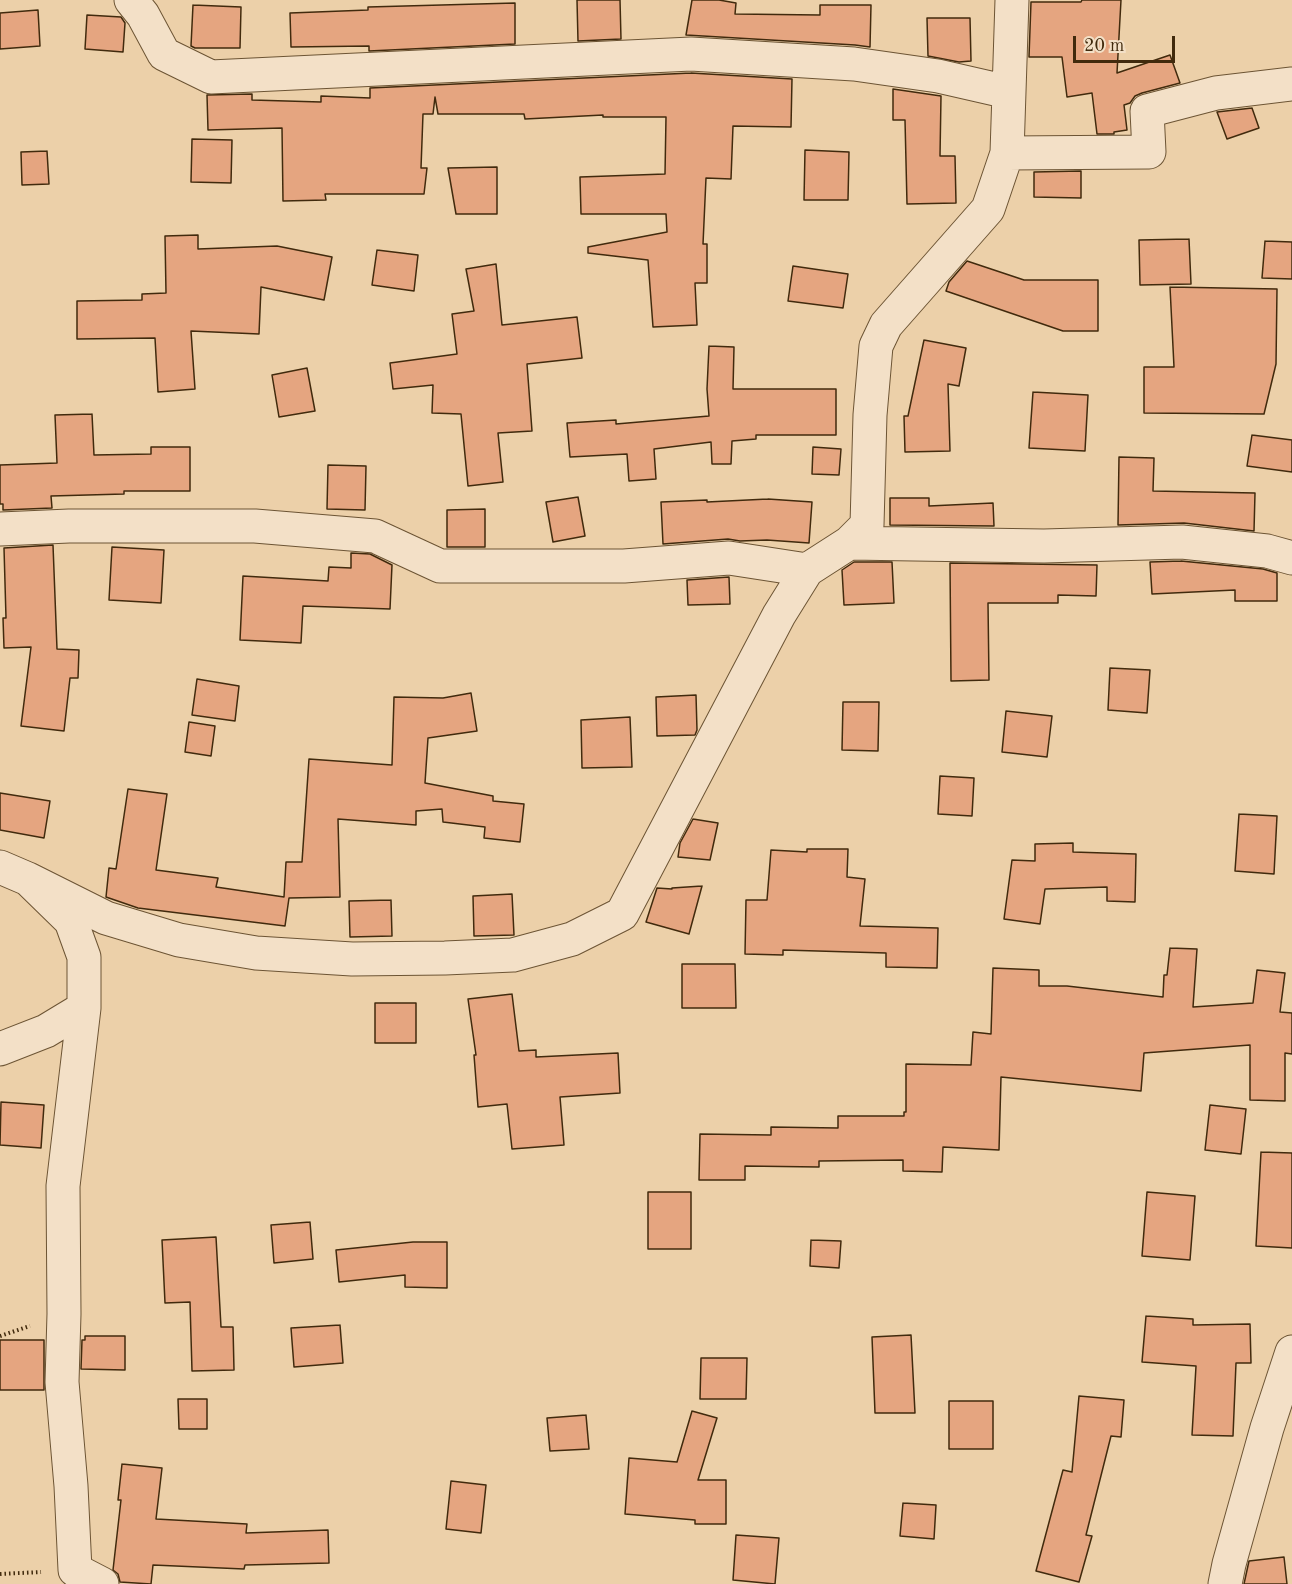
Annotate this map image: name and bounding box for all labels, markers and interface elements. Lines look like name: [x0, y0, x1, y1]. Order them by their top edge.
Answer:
scale bar: [1076, 24, 1178, 62]
text: 20 m: [1084, 37, 1124, 55]

